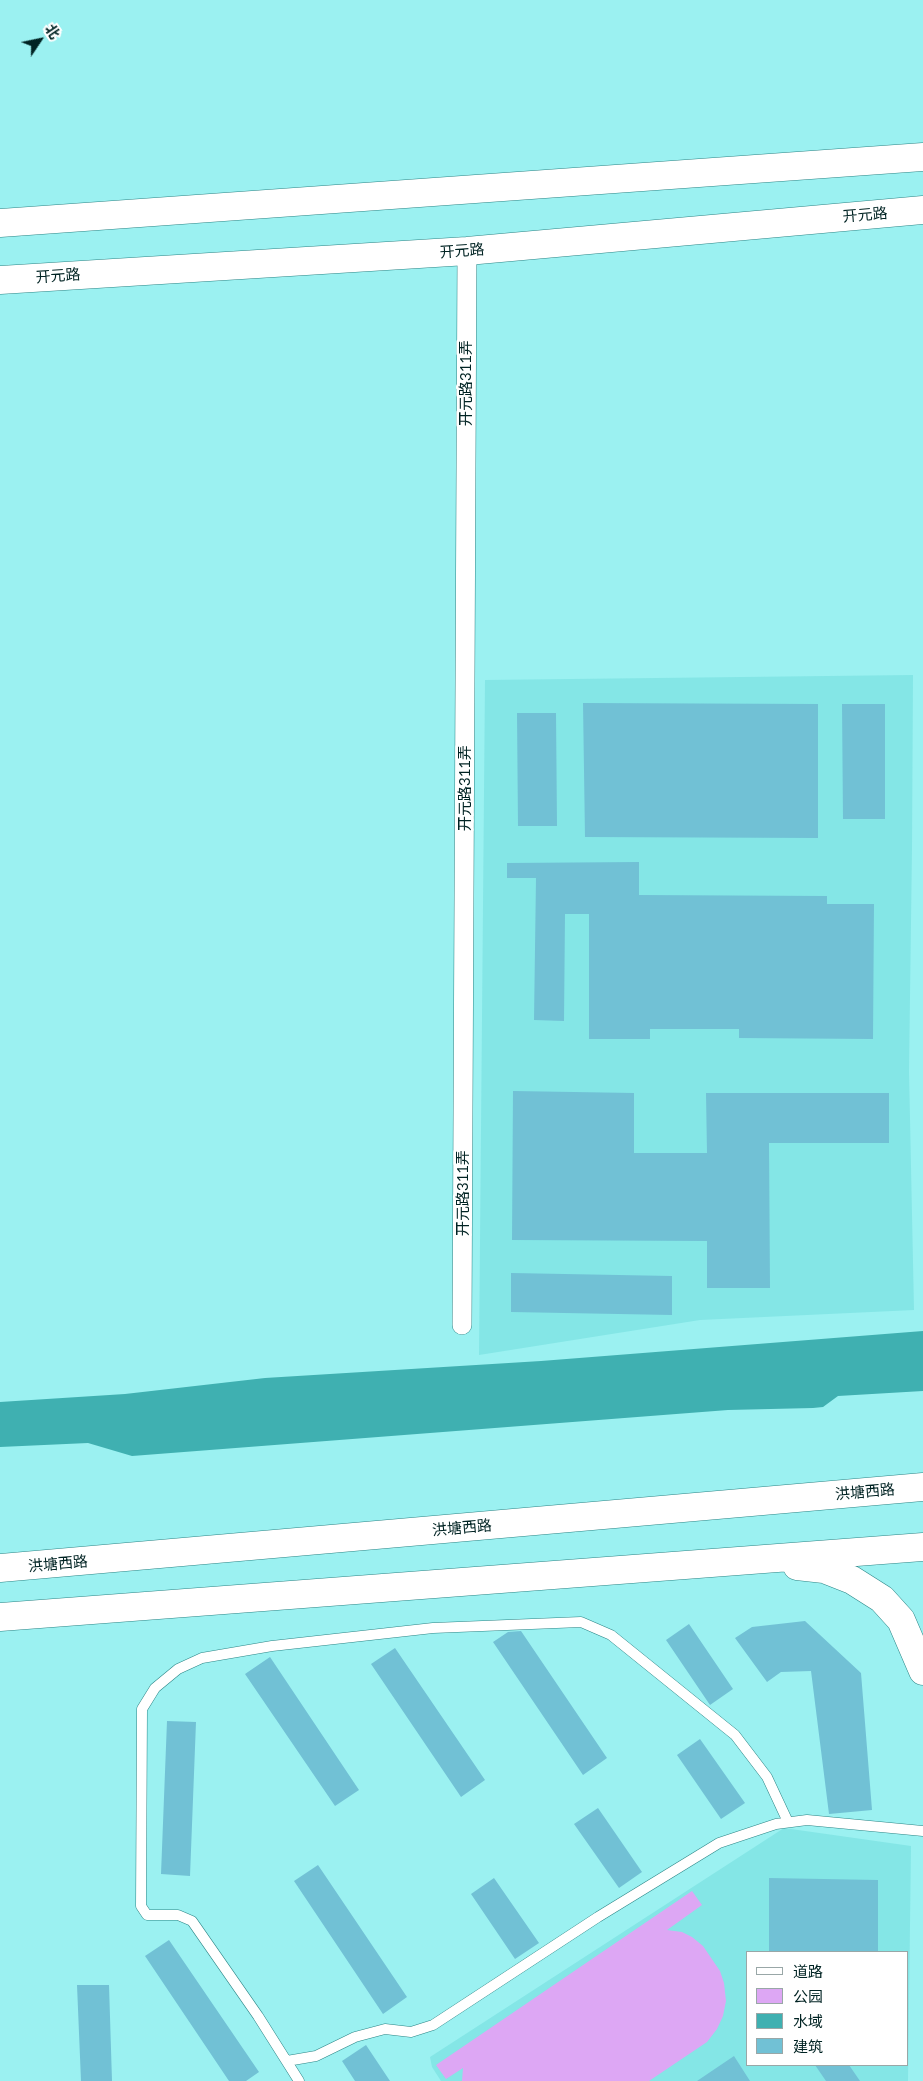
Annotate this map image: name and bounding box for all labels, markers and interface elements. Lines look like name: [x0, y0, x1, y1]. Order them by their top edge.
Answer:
north arrow: [15, 15, 65, 65]
text: 北: [42, 21, 64, 42]
street label: 开元路: [842, 204, 888, 226]
street label: 开元路: [439, 240, 485, 262]
street label: 开元路: [35, 265, 81, 287]
street label: 开元路311弄: [457, 340, 475, 426]
street label: 开元路311弄: [456, 745, 474, 831]
street label: 开元路311弄: [454, 1150, 472, 1236]
street label: 洪塘西路: [834, 1480, 896, 1504]
street label: 洪塘西路: [431, 1516, 493, 1540]
street label: 洪塘西路: [27, 1552, 89, 1576]
legend: [746, 1951, 908, 2066]
text: 道路: [793, 1962, 823, 1980]
text: 公园: [793, 1987, 823, 2005]
text: 水域: [793, 2012, 823, 2030]
text: 建筑: [793, 2037, 823, 2055]

